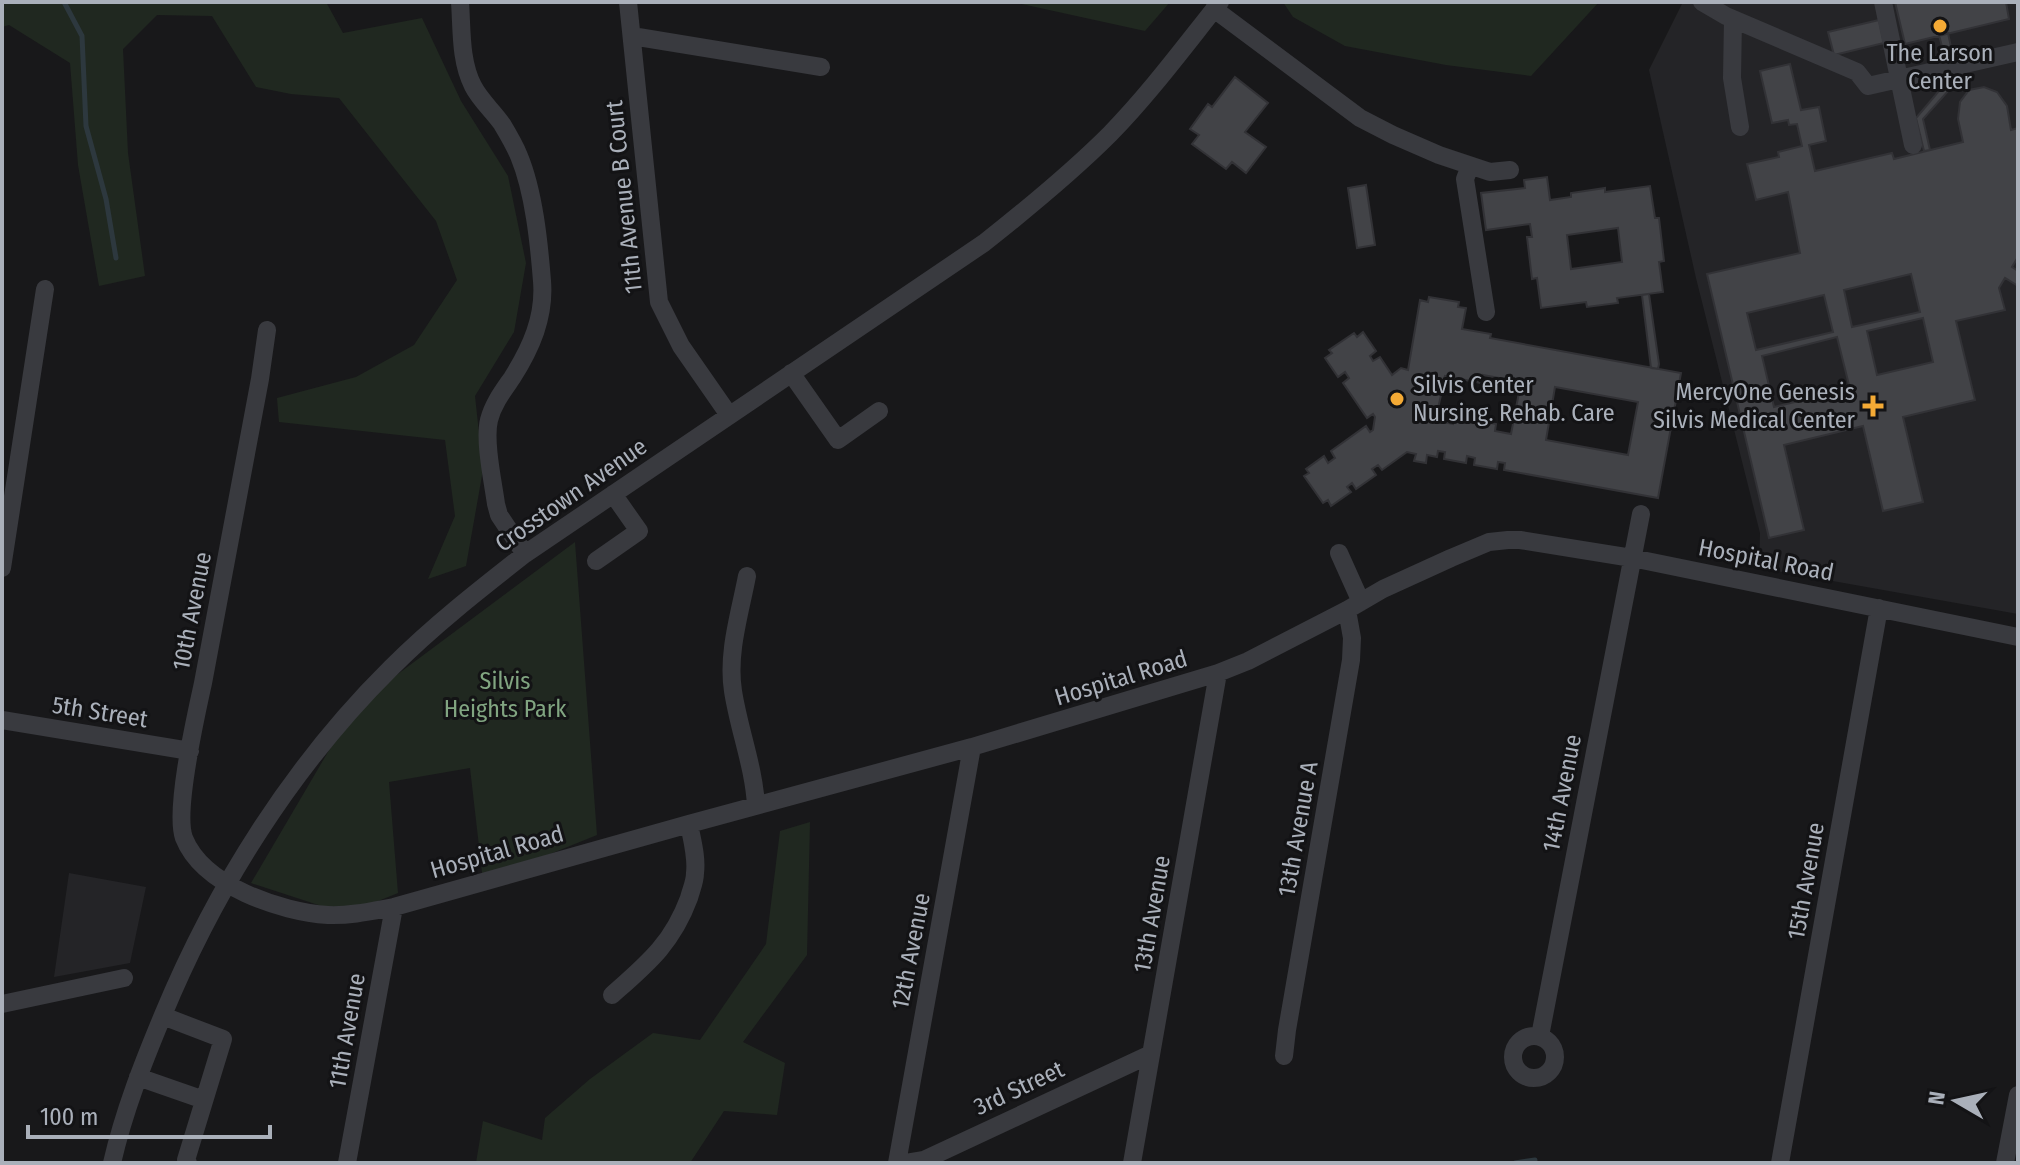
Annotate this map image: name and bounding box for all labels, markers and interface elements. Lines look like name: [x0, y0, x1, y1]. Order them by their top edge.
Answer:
marker: The Larson Center: [1931, 17, 1949, 35]
place label: The Larson Center: [1886, 39, 1994, 95]
street label: 11th Avenue B Court: [600, 99, 648, 295]
place label: Silvis Center Nursing. Rehab. Care: [1413, 371, 1615, 427]
place label: MercyOne Genesis Silvis Medical Center: [1653, 378, 1856, 434]
marker: Silvis Center Nursing. Rehab. Care: [1388, 390, 1406, 408]
marker: MercyOne Genesis Silvis Medical Center: [1862, 395, 1884, 417]
street label: Crosstown Avenue: [490, 432, 652, 558]
street label: Hospital Road: [1696, 533, 1836, 587]
street label: 10th Avenue: [167, 549, 217, 673]
street label: Hospital Road: [1051, 645, 1191, 711]
park label: Silvis Heights Park: [444, 667, 567, 723]
street label: 5th Street: [50, 691, 150, 733]
street label: 14th Avenue: [1537, 732, 1587, 854]
street label: 13th Avenue A: [1272, 759, 1324, 899]
street label: Hospital Road: [427, 820, 567, 884]
street label: 15th Avenue: [1782, 820, 1830, 942]
street label: 13th Avenue: [1128, 853, 1176, 975]
street label: 12th Avenue: [886, 890, 936, 1012]
street label: 11th Avenue: [323, 971, 371, 1091]
street label: 3rd Street: [970, 1055, 1069, 1121]
north arrow: [1916, 1061, 1996, 1141]
scale bar: [28, 1089, 270, 1139]
text: N: [1922, 1089, 1951, 1107]
text: 100 m: [40, 1103, 98, 1131]

